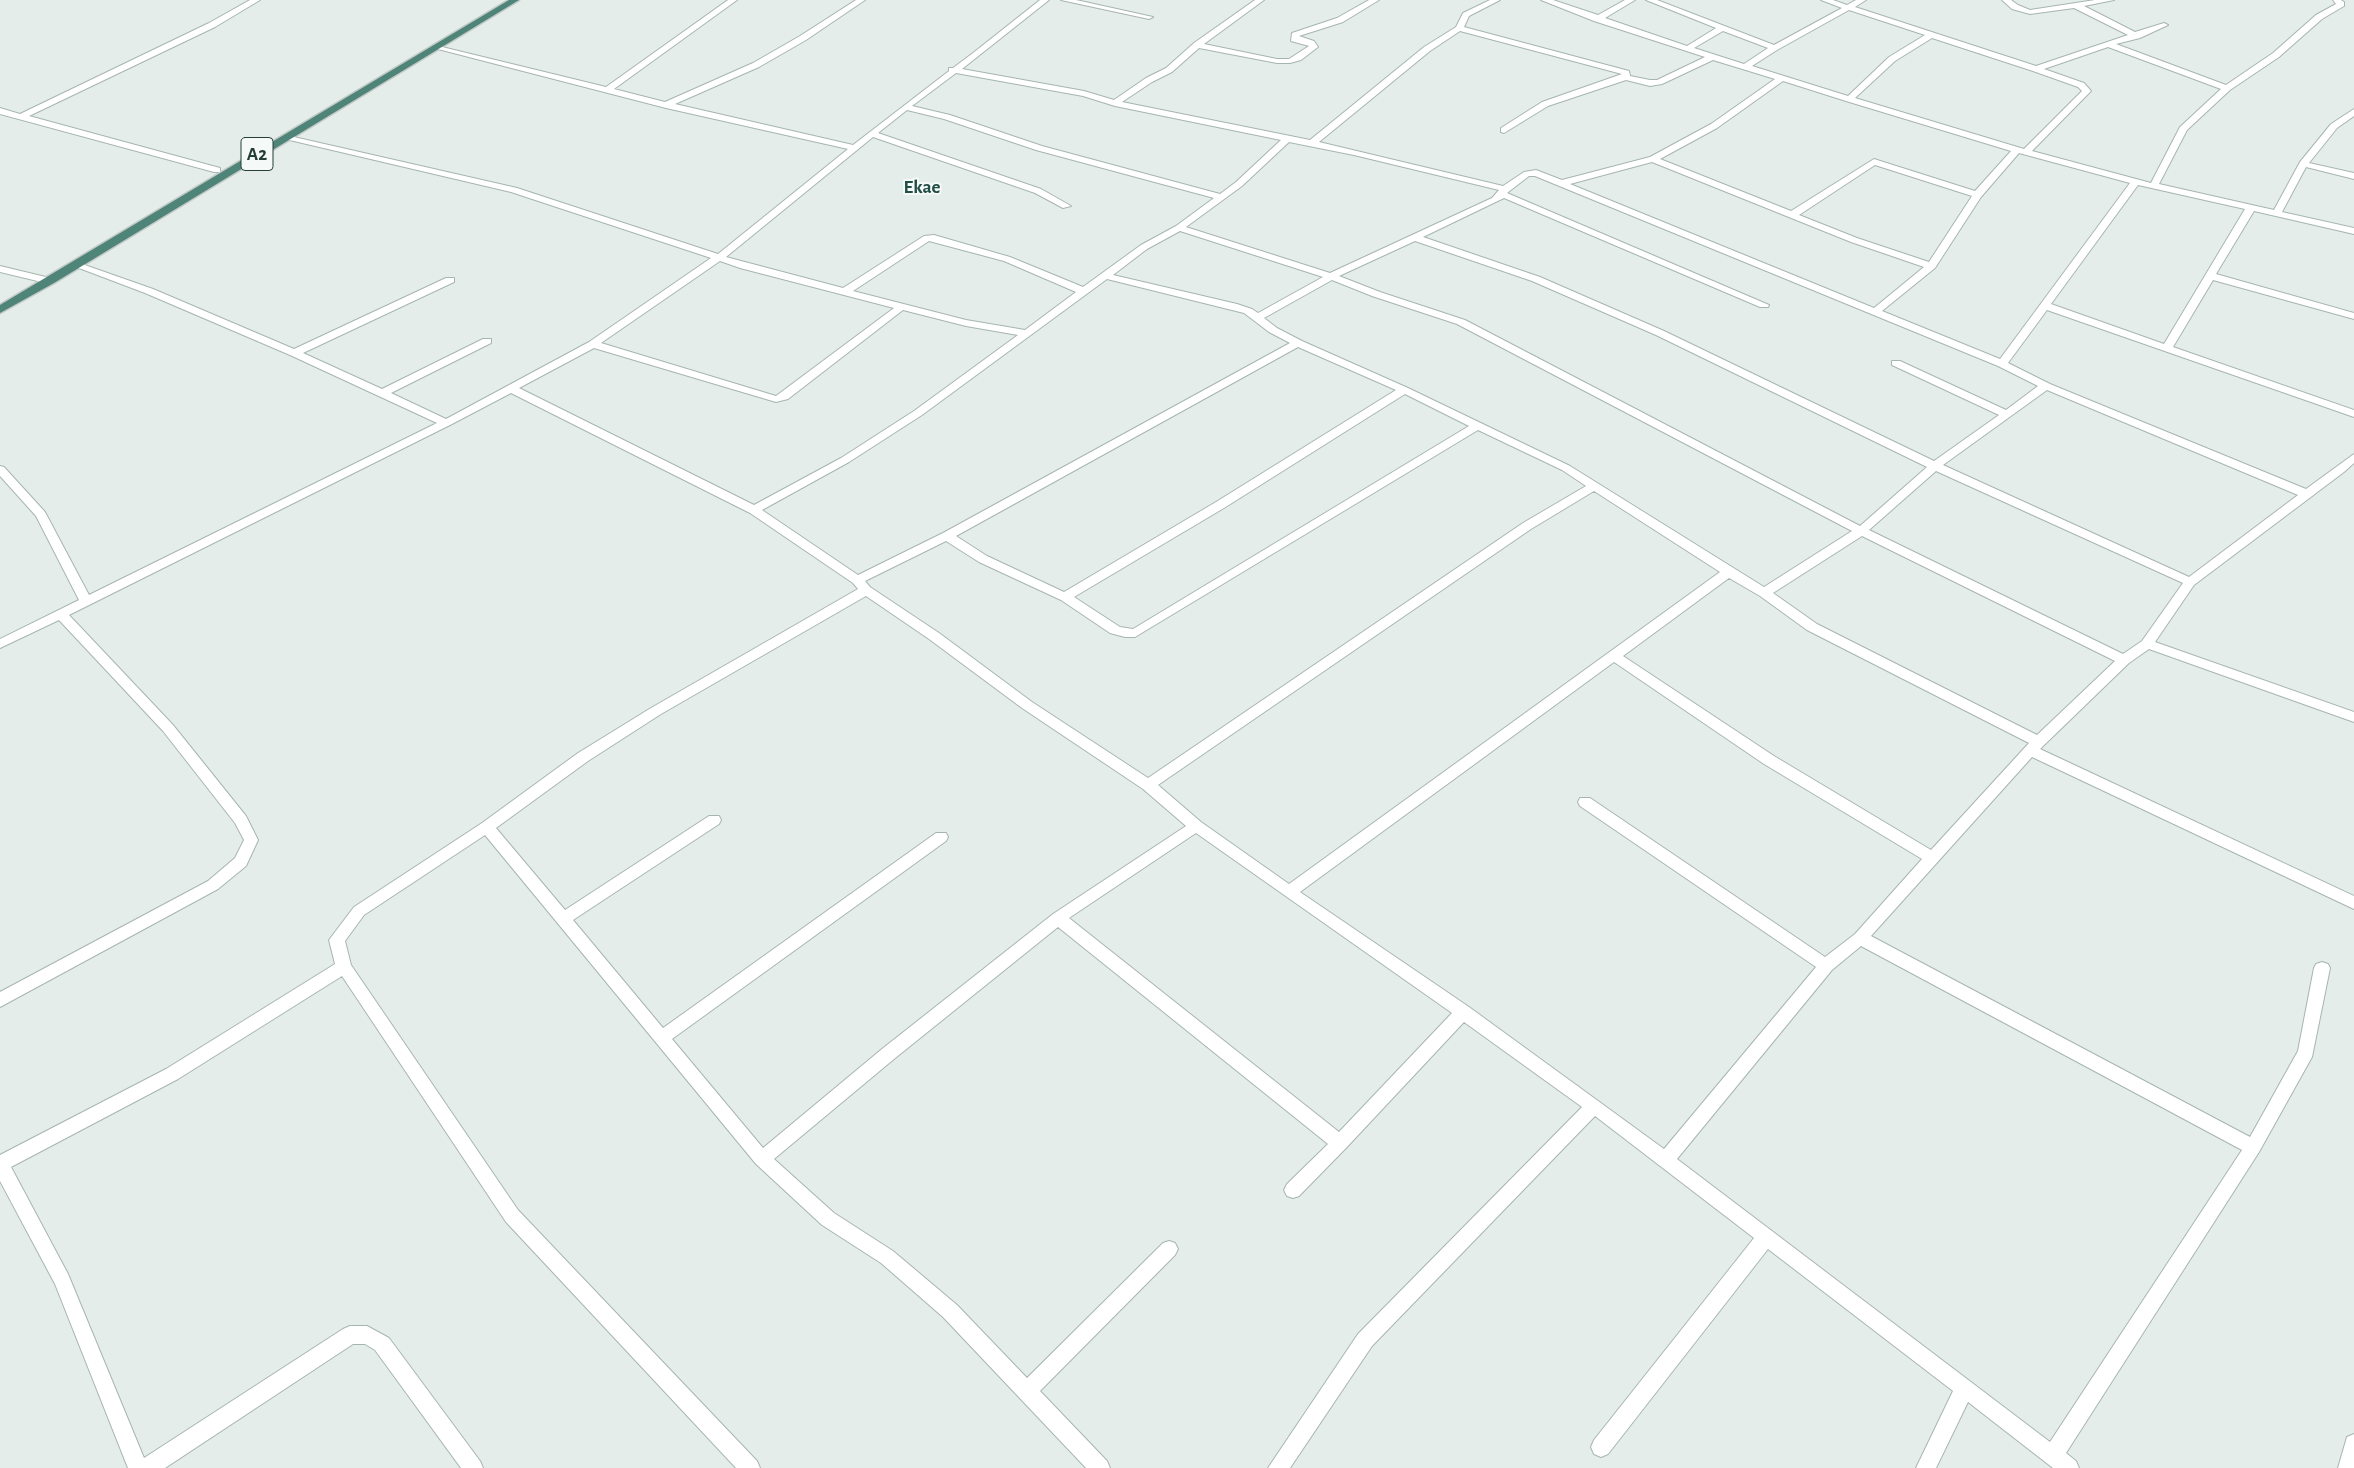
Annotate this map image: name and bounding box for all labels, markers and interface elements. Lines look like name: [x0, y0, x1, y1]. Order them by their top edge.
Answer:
road number: A2: [241, 138, 273, 170]
district label: Ekae: [903, 176, 941, 198]

